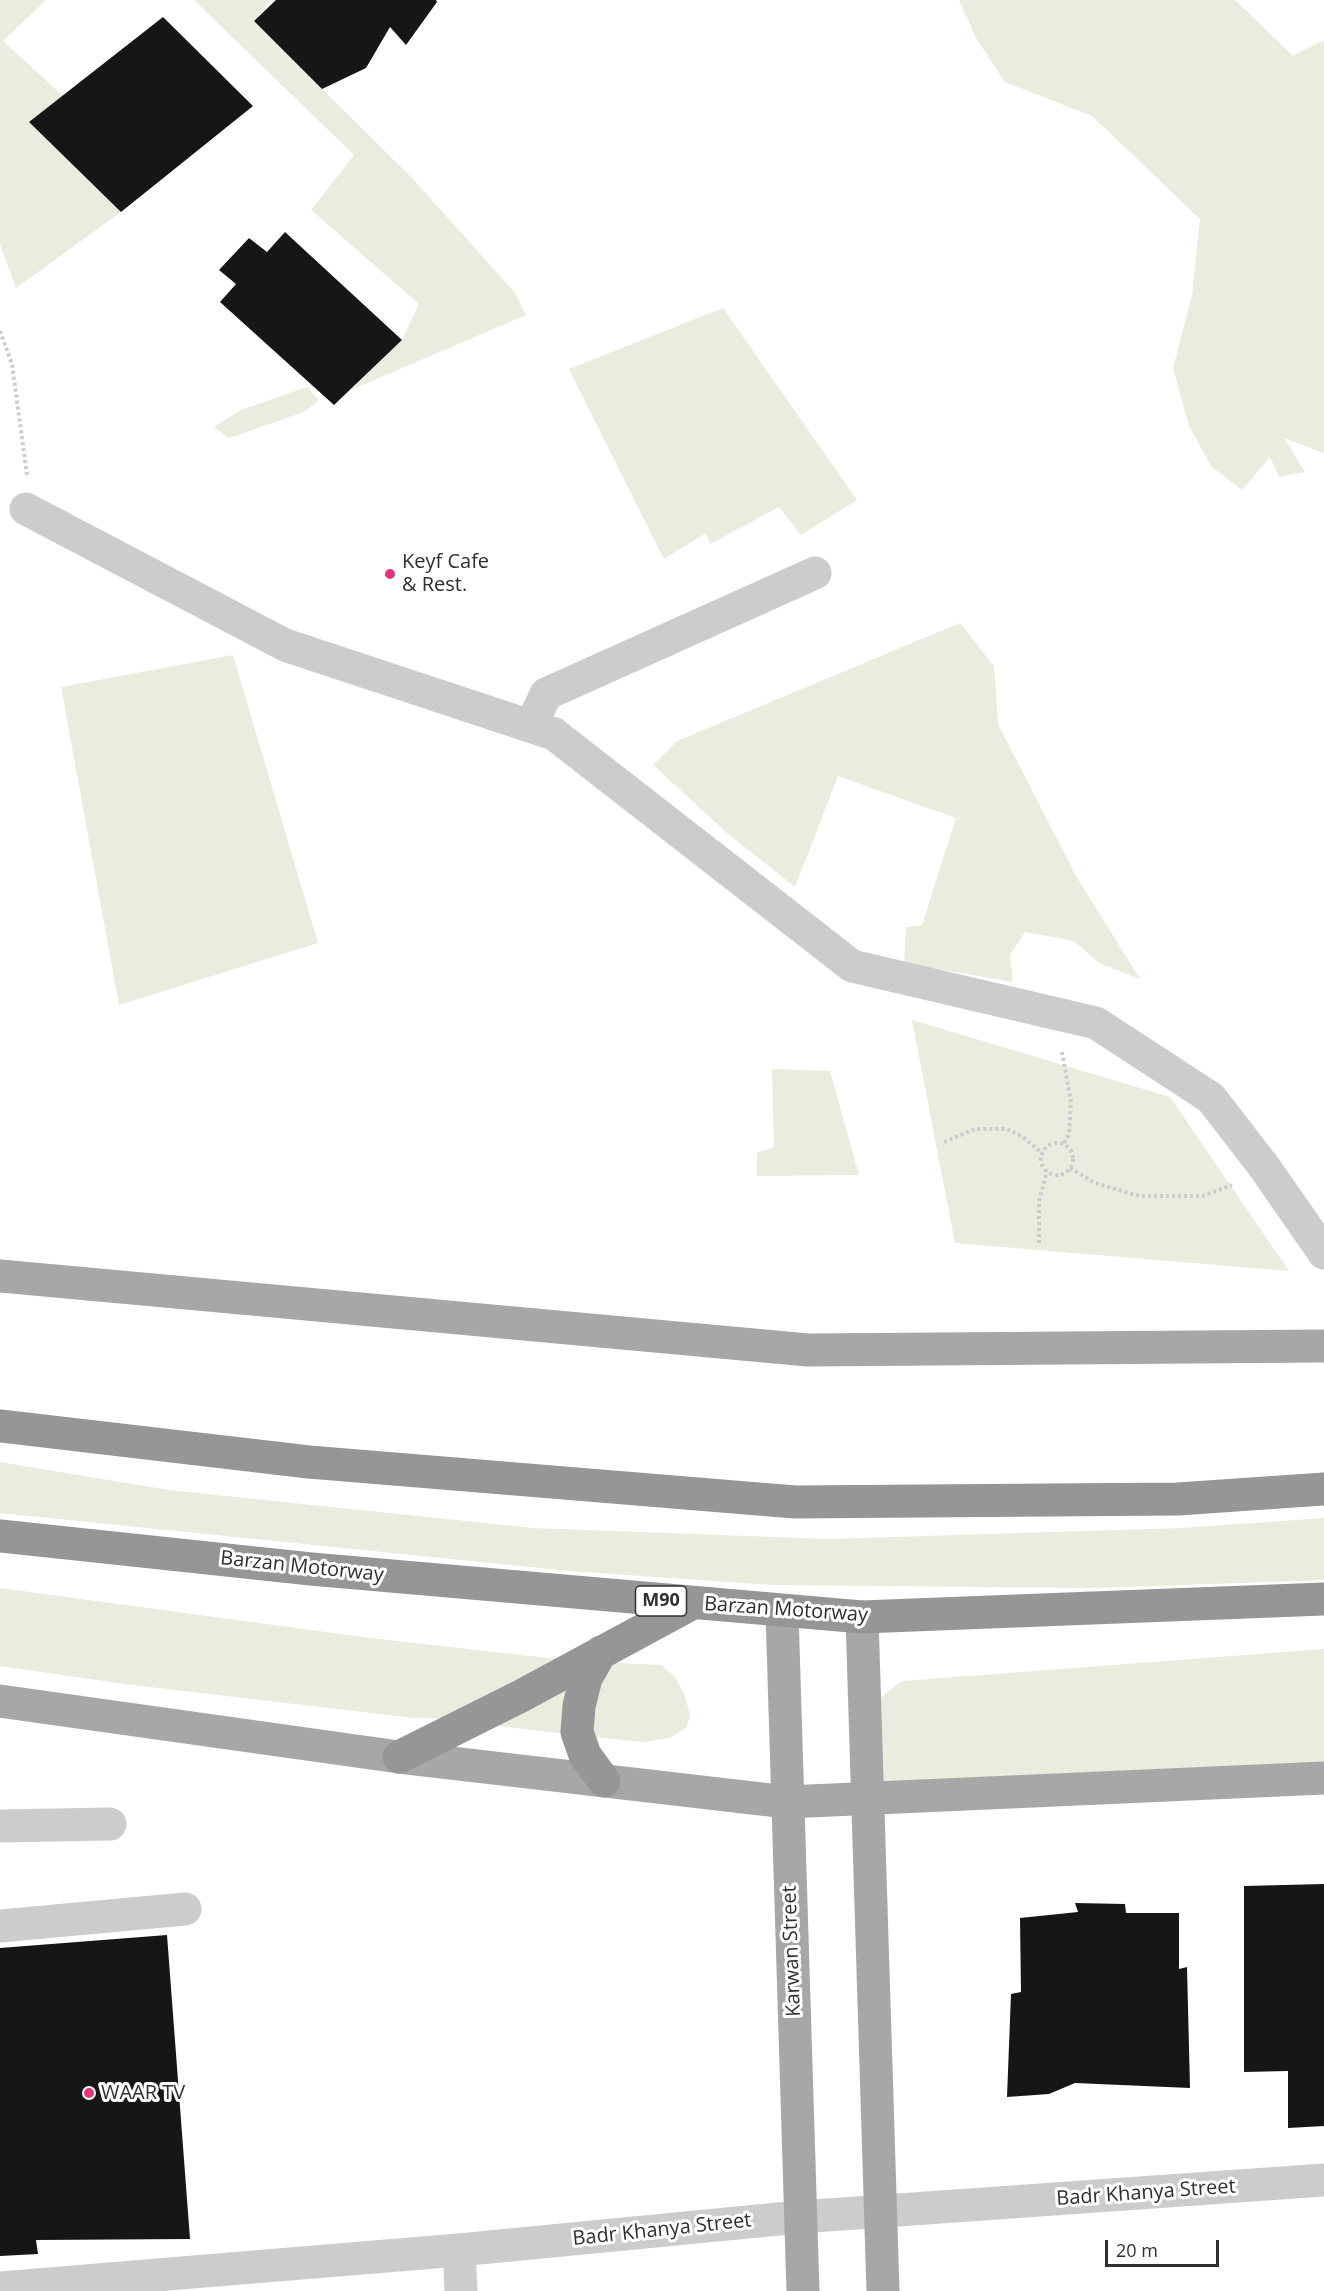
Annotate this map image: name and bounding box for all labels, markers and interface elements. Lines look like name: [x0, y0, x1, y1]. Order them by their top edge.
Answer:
place label: Keyf Cafe & Rest.: [402, 550, 489, 597]
marker: Keyf Cafe & Rest.: [383, 567, 397, 581]
street label: Barzan Motorway: [219, 1546, 385, 1588]
road number: M90: [636, 1586, 686, 1616]
street label: Barzan Motorway: [703, 1592, 869, 1628]
street label: Karwan Street: [778, 1885, 806, 2017]
place label: WAAR TV: [101, 2081, 185, 2105]
marker: WAAR TV: [82, 2086, 96, 2100]
street label: Badr Khanya Street: [1056, 2175, 1236, 2211]
street label: Badr Khanya Street: [571, 2209, 753, 2251]
scale bar: [1108, 2228, 1222, 2266]
text: 20 m: [1116, 2238, 1158, 2262]

